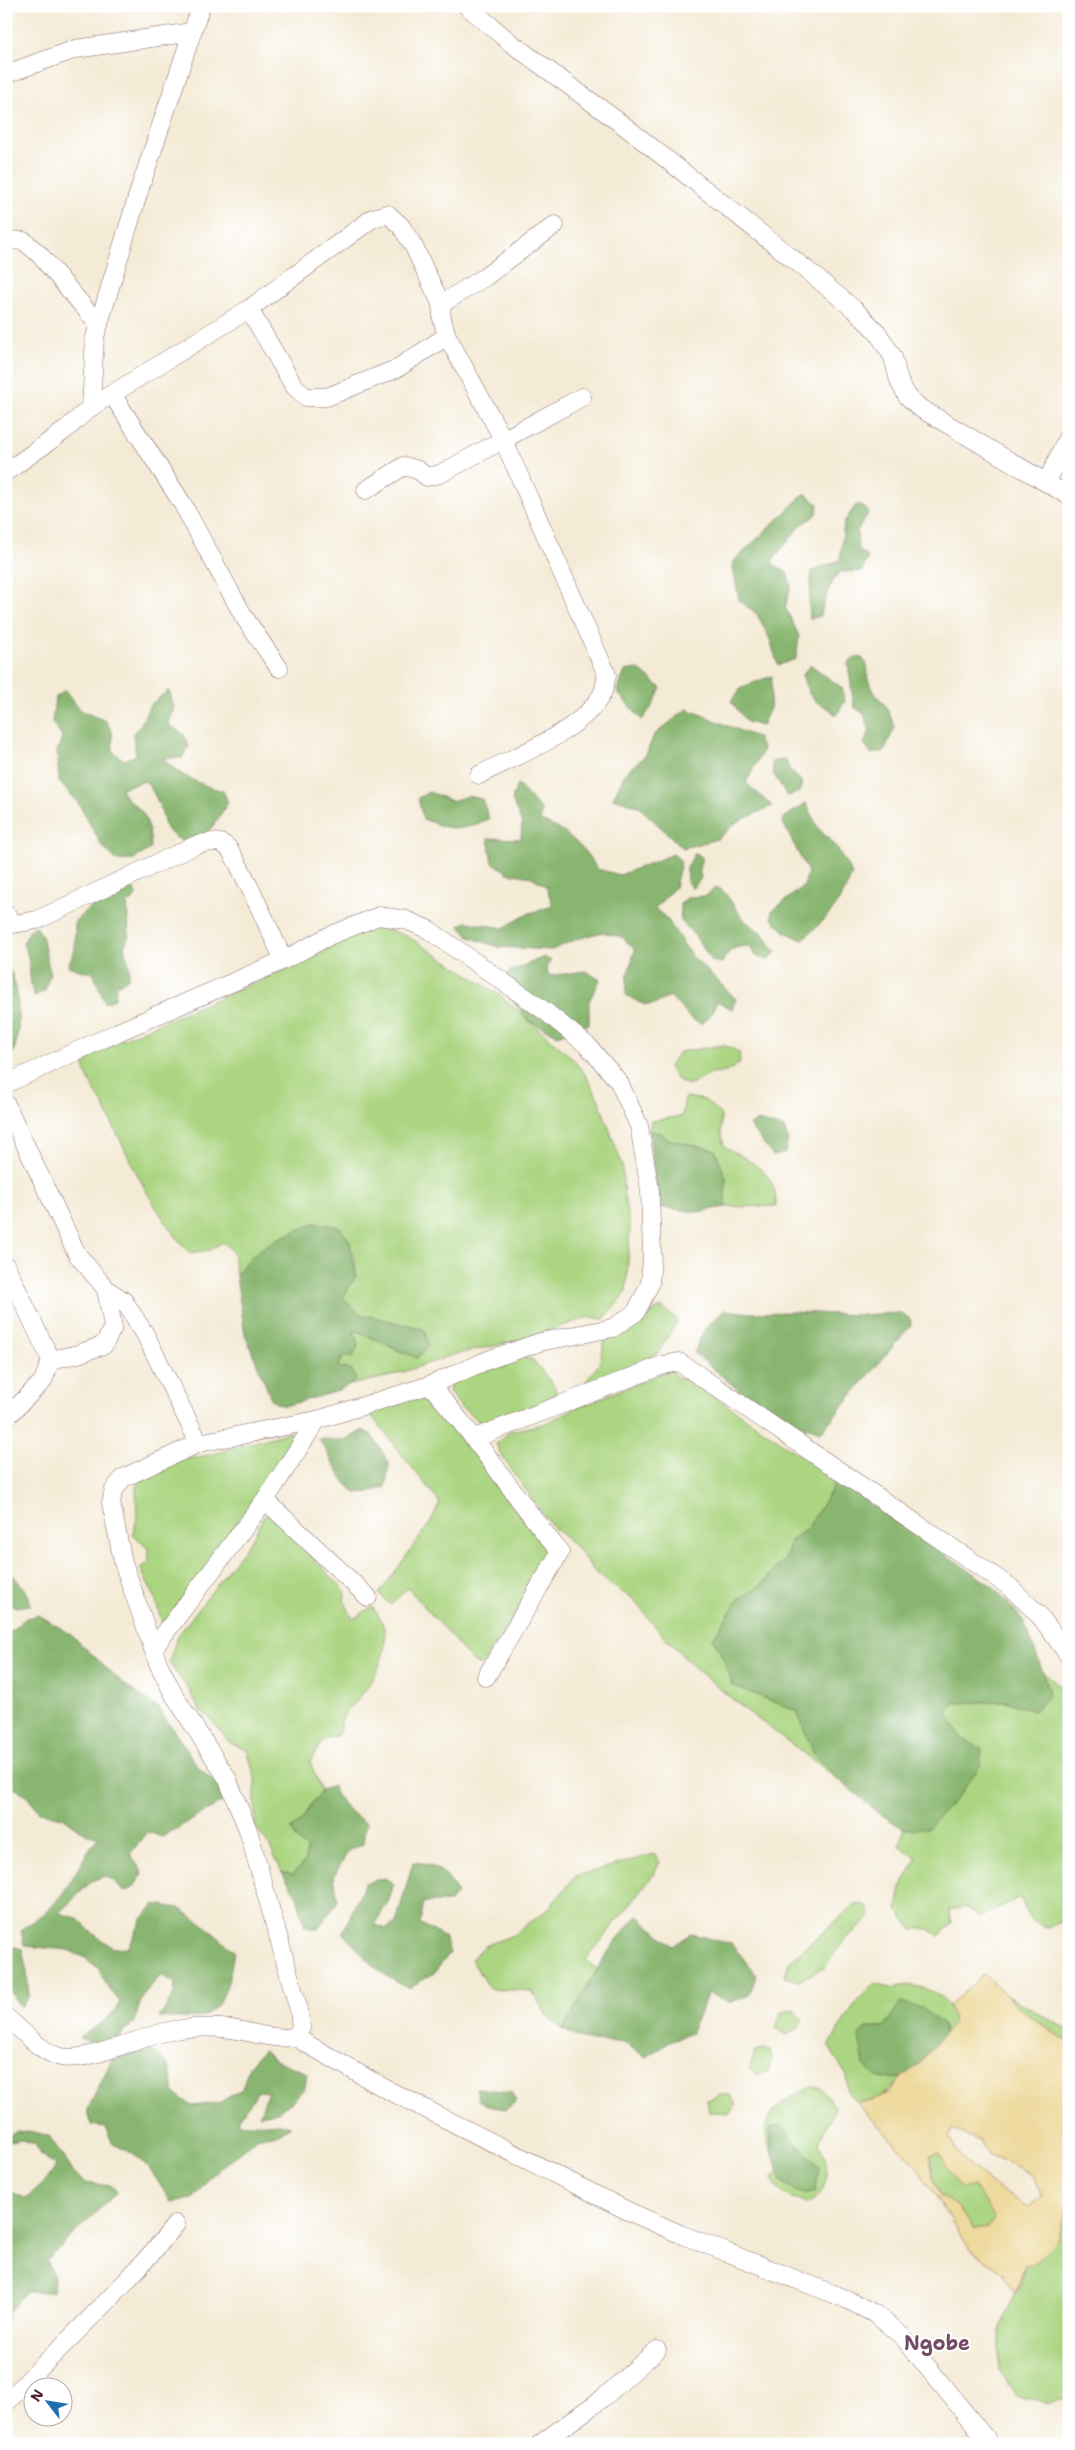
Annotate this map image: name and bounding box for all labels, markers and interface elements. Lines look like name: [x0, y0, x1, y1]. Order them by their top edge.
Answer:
district label: Ngobe: [904, 2330, 970, 2356]
north arrow: [22, 2378, 72, 2428]
text: N: [26, 2386, 47, 2405]

